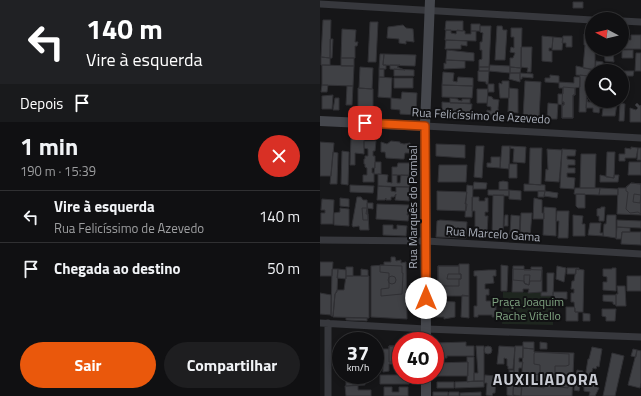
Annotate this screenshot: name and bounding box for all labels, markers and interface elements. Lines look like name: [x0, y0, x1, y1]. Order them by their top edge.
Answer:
text: 140 m: [86, 7, 163, 50]
north arrow: [585, 12, 629, 56]
map controls: [585, 12, 629, 108]
icon: left: [20, 16, 72, 68]
text: Vire à esquerda: [86, 46, 203, 73]
button: search: [585, 64, 629, 108]
text: Depois: [20, 92, 63, 115]
icon: arrive: [71, 92, 93, 114]
street label: Rua Felicíssimo de Azevedo: [411, 102, 551, 129]
pin: [348, 106, 382, 140]
icon: arrive: [354, 112, 376, 134]
text: 1 min: [20, 128, 78, 164]
button: close: [258, 135, 300, 177]
street label: Rua Marquês do Pombal: [403, 145, 422, 269]
text: 190 m · 15:39: [20, 161, 96, 181]
text: Vire à esquerda: [54, 195, 155, 218]
text: 140 m: [259, 205, 300, 228]
icon: left: [20, 206, 42, 228]
text: Rua Felicíssimo de Azevedo: [54, 218, 204, 238]
street label: Rua Marcelo Gama: [445, 221, 541, 246]
text: Chegada ao destino: [54, 257, 180, 280]
text: 50 m: [267, 257, 300, 280]
icon: arrive: [20, 258, 42, 280]
position arrow: [405, 277, 447, 319]
park label: Praça Joaquim Rache Vitello: [492, 292, 564, 325]
speed limit sign: 40: [392, 332, 444, 384]
text: 37: [347, 337, 369, 368]
button: Sair: [20, 342, 156, 388]
button: Compartilhar: [164, 342, 300, 388]
text: km/h: [347, 360, 369, 375]
district label: AUXILIADORA: [493, 367, 599, 391]

